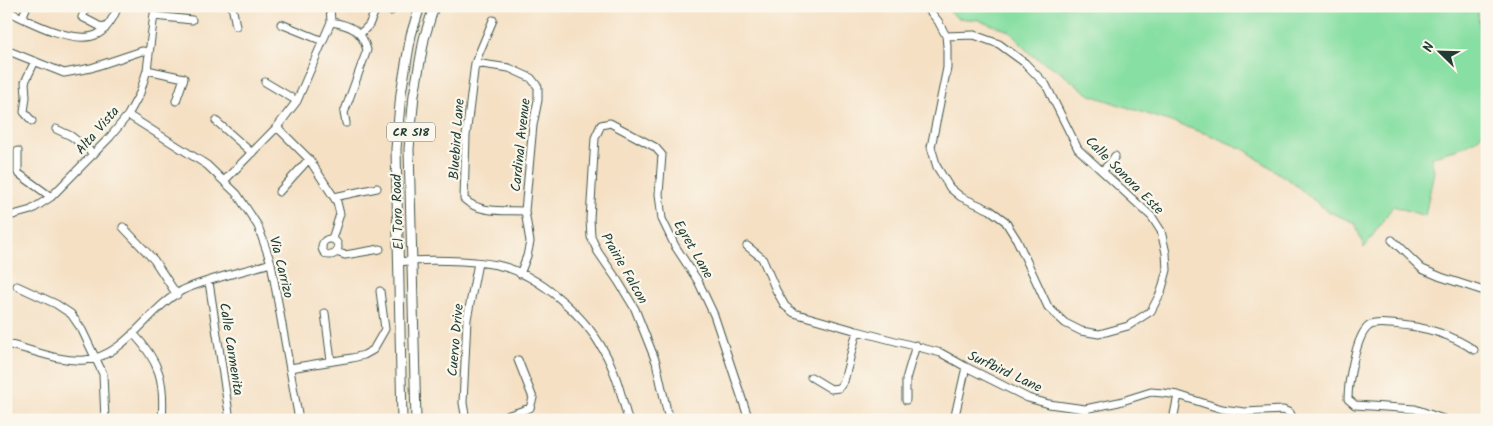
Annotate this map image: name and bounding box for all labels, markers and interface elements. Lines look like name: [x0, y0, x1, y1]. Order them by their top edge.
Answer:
north arrow: [1416, 28, 1466, 78]
text: N: [1417, 39, 1441, 56]
street label: Cardinal Avenue: [505, 96, 537, 193]
street label: Bluebird Lane: [443, 97, 471, 180]
street label: Alta Vista: [70, 101, 125, 160]
road number: CR S18: [387, 122, 435, 142]
street label: Calle Sonora Este: [1080, 131, 1169, 221]
street label: El Toro Road: [386, 173, 410, 250]
street label: Egret Lane: [667, 216, 719, 284]
street label: Prairie Falcon: [595, 229, 654, 308]
street label: Via Carrizo: [263, 234, 299, 300]
street label: Calle Carmenita: [213, 301, 249, 397]
street label: Cuervo Drive: [442, 302, 470, 377]
street label: Surfbird Lane: [964, 345, 1046, 399]

